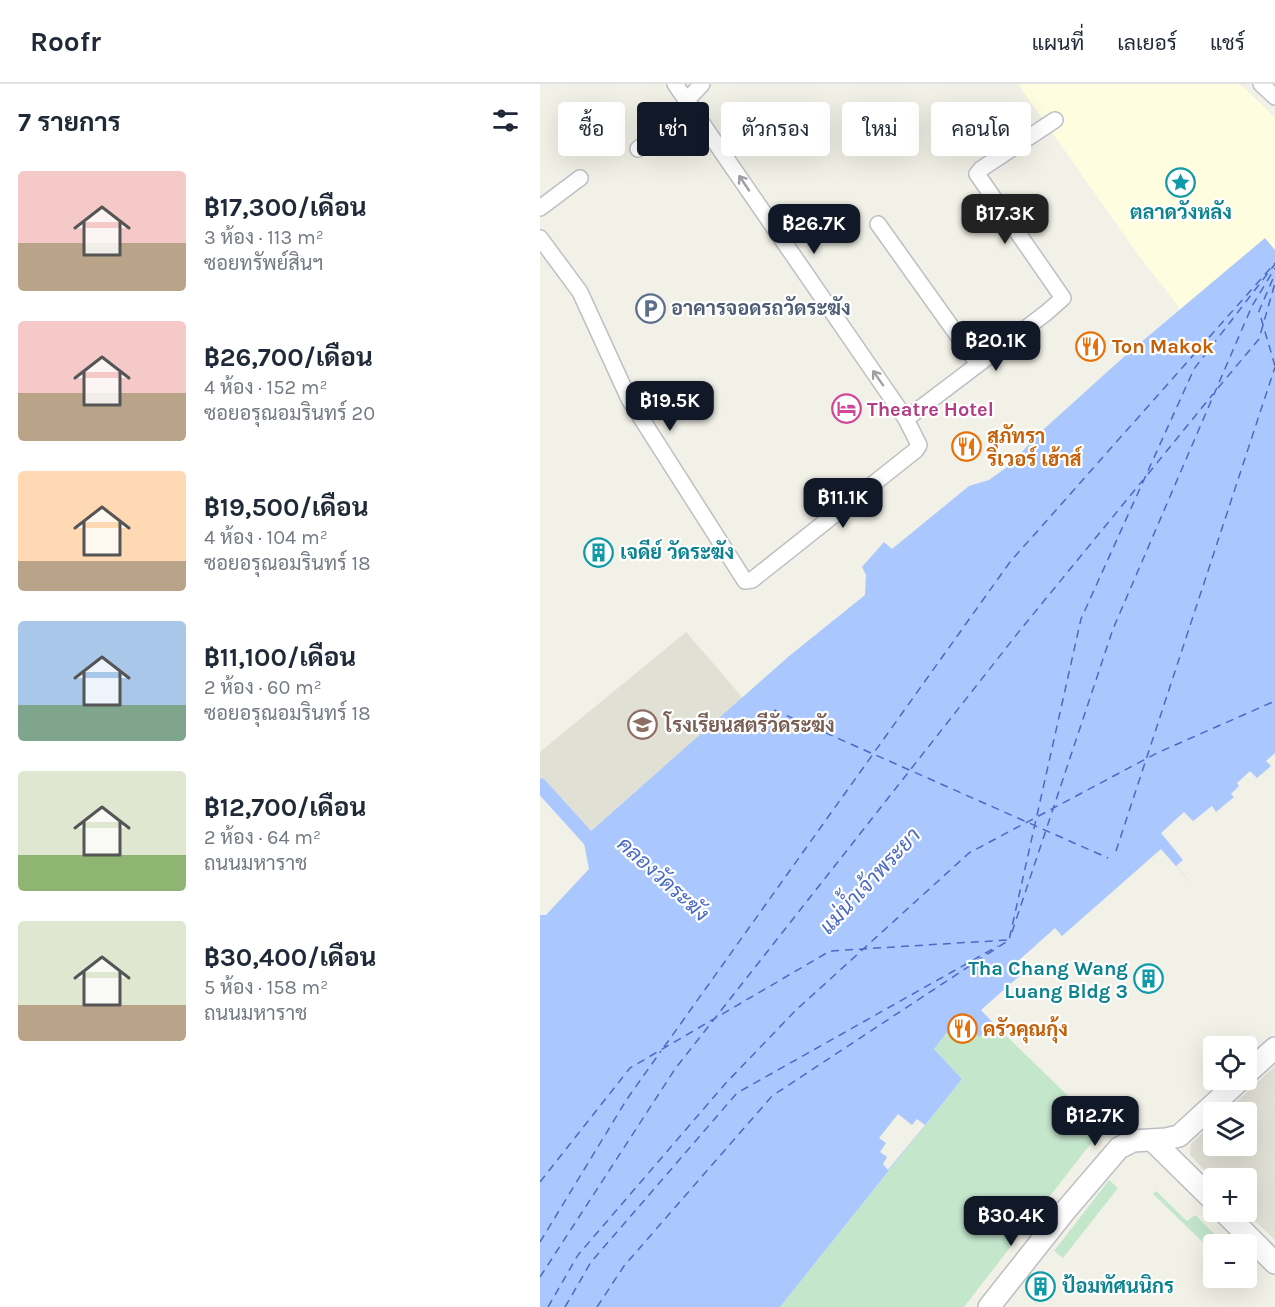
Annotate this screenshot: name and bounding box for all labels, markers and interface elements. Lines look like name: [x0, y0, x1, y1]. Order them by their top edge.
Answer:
text: Roofr: [30, 25, 101, 58]
text: แผนที่: [1032, 31, 1084, 55]
text: เลเยอร์: [1117, 31, 1177, 55]
text: แชร์: [1210, 31, 1245, 55]
chip: ซื้อ: [558, 102, 625, 156]
chip: เช่า: [637, 102, 709, 156]
chip: ตัวกรอง: [721, 102, 830, 156]
chip: ใหม่: [842, 102, 919, 156]
chip: คอนโด: [931, 102, 1031, 156]
icon: filters: [489, 104, 522, 137]
text: 7 รายการ: [18, 107, 121, 138]
place icon: ตลาดวังหลัง: [1165, 166, 1197, 198]
one-way arrow: [738, 175, 750, 191]
text: ฿17,300/เดือน: [204, 192, 367, 223]
pin: ฿17.3K: [956, 194, 1054, 245]
icon: home: [66, 195, 138, 267]
place label: ตลาดวังหลัง: [1130, 199, 1232, 224]
text: ฿17.3K: [976, 202, 1034, 225]
pin: ฿26.7K: [765, 204, 863, 255]
text: ฿26.7K: [782, 212, 846, 235]
text: 3 ห้อง · 113 m²: [204, 226, 324, 249]
text: ซอยทรัพย์สินฯ: [204, 252, 323, 275]
parking icon: อาคารจอดรถวัดระฆัง: [634, 292, 666, 324]
place label: อาคารจอดรถวัดระฆัง: [671, 295, 851, 320]
pin: ฿20.1K: [947, 321, 1045, 372]
text: ฿20.1K: [965, 329, 1027, 352]
restaurant icon: Ton Makok: [1075, 330, 1107, 362]
place label: Ton Makok: [1112, 335, 1214, 358]
text: ฿26,700/เดือน: [204, 342, 373, 373]
icon: home: [66, 345, 138, 417]
one-way arrow: [872, 370, 884, 386]
text: 4 ห้อง · 152 m²: [204, 376, 328, 399]
pin: ฿19.5K: [621, 381, 719, 432]
text: ฿19.5K: [640, 389, 700, 412]
hotel icon: Theatre Hotel: [830, 393, 862, 425]
place label: Theatre Hotel: [867, 398, 994, 421]
text: ซอยอรุณอมรินทร์ 20: [204, 402, 375, 425]
place label: สุภัทรา ริเวอร์ เฮ้าส์: [986, 423, 1083, 471]
restaurant icon: สุภัทรา ริเวอร์ เฮ้าส์: [950, 431, 982, 463]
pin: ฿11.1K: [794, 478, 892, 529]
text: ฿11.1K: [818, 486, 868, 509]
text: ฿19,500/เดือน: [204, 492, 369, 523]
icon: home: [66, 495, 138, 567]
text: 4 ห้อง · 104 m²: [204, 526, 328, 549]
building icon: เจดีย์ วัดระฆัง: [583, 536, 615, 568]
place label: เจดีย์ วัดระฆัง: [620, 539, 734, 564]
text: ซอยอรุณอมรินทร์ 18: [204, 552, 370, 575]
text: ฿11,100/เดือน: [204, 642, 356, 673]
icon: home: [66, 645, 138, 717]
text: 2 ห้อง · 60 m²: [204, 676, 322, 699]
text: ซอยอรุณอมรินทร์ 18: [204, 702, 370, 725]
school or university icon: โรงเรียนสตรีวัดระฆัง: [627, 709, 659, 741]
place label: โรงเรียนสตรีวัดระฆัง: [663, 711, 835, 737]
text: ฿12,700/เดือน: [204, 792, 366, 823]
icon: home: [66, 795, 138, 867]
water label: แม่น้ำเจ้าพระยา: [811, 819, 925, 939]
text: 2 ห้อง · 64 m²: [204, 826, 321, 849]
water label: คลองวัดระฆัง: [613, 832, 713, 926]
text: ถนนมหาราช: [204, 852, 307, 875]
text: ฿30,400/เดือน: [204, 942, 376, 973]
icon: home: [66, 945, 138, 1017]
place label: Tha Chang Wang Luang Bldg 3: [968, 957, 1128, 1003]
building icon: Tha Chang Wang Luang Bldg 3: [1133, 963, 1165, 995]
text: 5 ห้อง · 158 m²: [204, 976, 328, 999]
text: ถนนมหาราช: [204, 1002, 307, 1025]
restaurant icon: ครัวคุณกุ้ง: [946, 1013, 978, 1045]
place label: ครัวคุณกุ้ง: [983, 1016, 1068, 1044]
map controls: [1203, 1036, 1257, 1288]
button: locate: [1203, 1036, 1257, 1090]
pin: ฿12.7K: [1046, 1096, 1144, 1147]
button: layers: [1203, 1102, 1257, 1156]
text: ฿12.7K: [1066, 1104, 1124, 1127]
button: +: [1203, 1168, 1257, 1222]
pin: ฿30.4K: [962, 1196, 1060, 1247]
text: ฿30.4K: [978, 1204, 1044, 1227]
button: −: [1203, 1234, 1257, 1288]
building icon: ป้อมทัศนนิกร: [1025, 1270, 1057, 1302]
place label: ป้อมทัศนนิกร: [1062, 1273, 1174, 1298]

